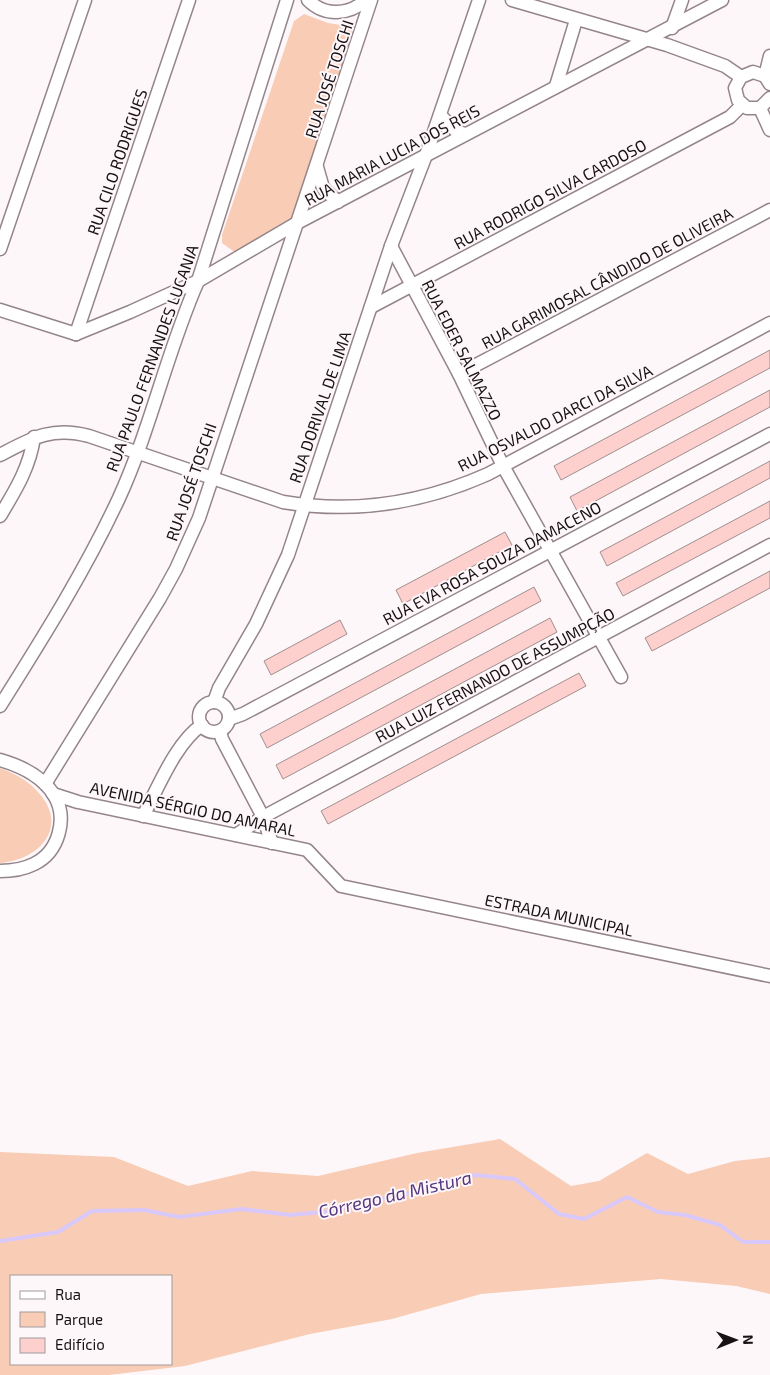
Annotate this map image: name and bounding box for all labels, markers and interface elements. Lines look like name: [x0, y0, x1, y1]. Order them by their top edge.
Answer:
street label: RUA JOSÉ TOSCHI: [300, 17, 357, 140]
street label: RUA CILO RODRIGUES: [83, 86, 150, 237]
street label: RUA MARIA LUCIA DOS REIS: [301, 100, 483, 209]
street label: RUA RODRIGO SILVA CARDOSO: [450, 135, 649, 253]
street label: RUA GARIMOSAL CÂNDIDO DE OLIVEIRA: [478, 203, 736, 352]
street label: RUA PAULO FERNANDES LUCANIA: [101, 242, 202, 474]
street label: RUA EDER SALMAZZO: [419, 276, 506, 423]
street label: RUA DORIVAL DE LIMA: [285, 328, 354, 485]
street label: RUA OSVALDO DARCI DA SILVA: [454, 360, 655, 475]
street label: RUA JOSÉ TOSCHI: [161, 420, 220, 543]
street label: RUA EVA ROSA SOUZA DAMACENO: [379, 497, 604, 628]
street label: RUA LUIZ FERNANDO DE ASSUMPÇÃO: [372, 603, 618, 747]
street label: AVENIDA SÉRGIO DO AMARAL: [88, 777, 298, 840]
street label: ESTRADA MUNICIPAL: [483, 889, 635, 940]
water label: Córrego da Mistura: [316, 1166, 474, 1222]
legend: [10, 1275, 172, 1365]
text: Rua: [55, 1285, 81, 1303]
text: Parque: [55, 1310, 103, 1328]
north arrow: [710, 1315, 760, 1365]
text: Edifício: [55, 1335, 105, 1353]
text: N: [740, 1335, 757, 1345]

